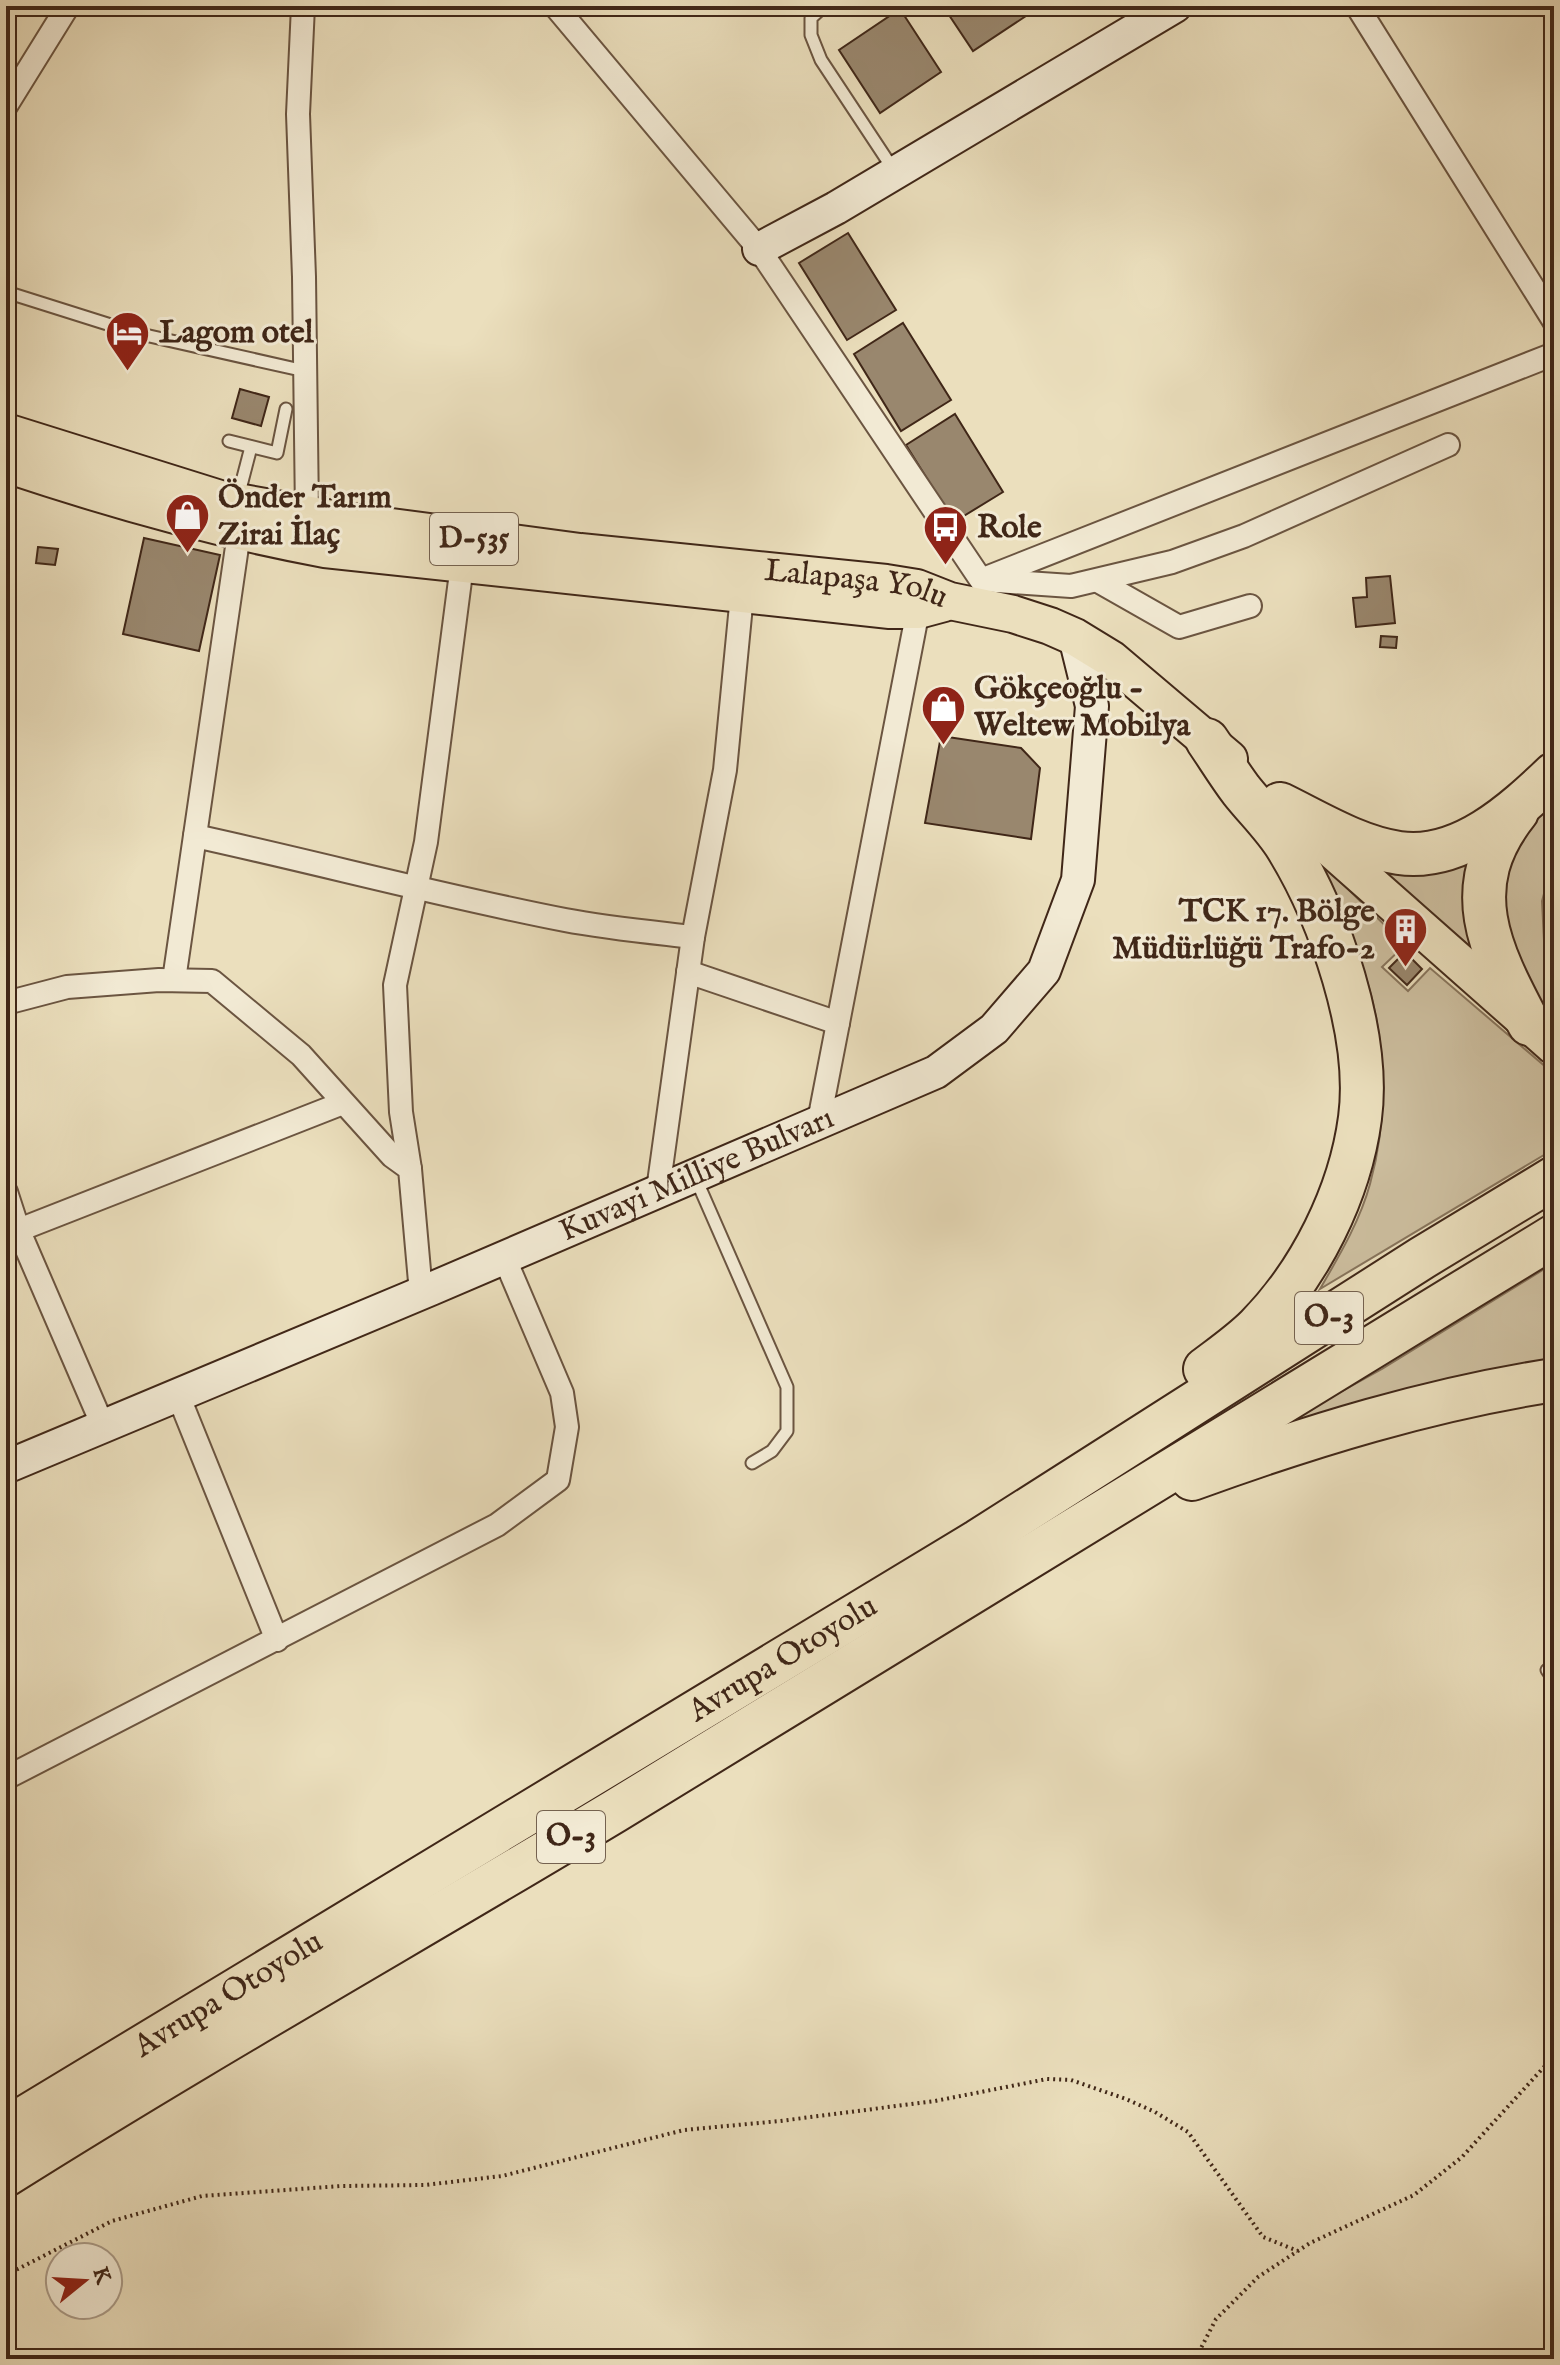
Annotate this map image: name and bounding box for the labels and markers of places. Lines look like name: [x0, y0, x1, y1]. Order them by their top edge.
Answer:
hotel icon: Lagom otel: [104, 309, 152, 372]
place label: Lagom otel: [159, 313, 315, 354]
place label: Önder Tarım Zirai İlaç: [218, 478, 392, 556]
shop icon: Önder Tarım Zirai İlaç: [163, 492, 211, 555]
bus stop icon: Role: [922, 504, 970, 567]
place label: Role: [977, 508, 1042, 549]
place label: Gökçeoğlu - Weltew Mobilya: [973, 669, 1191, 747]
shop icon: Gökçeoğlu - Weltew Mobilya: [919, 683, 967, 746]
place label: TCK 17. Bölge Müdürlüğü Trafo-2: [1112, 892, 1375, 970]
building icon: TCK 17. Bölge Müdürlüğü Trafo-2: [1382, 906, 1430, 969]

